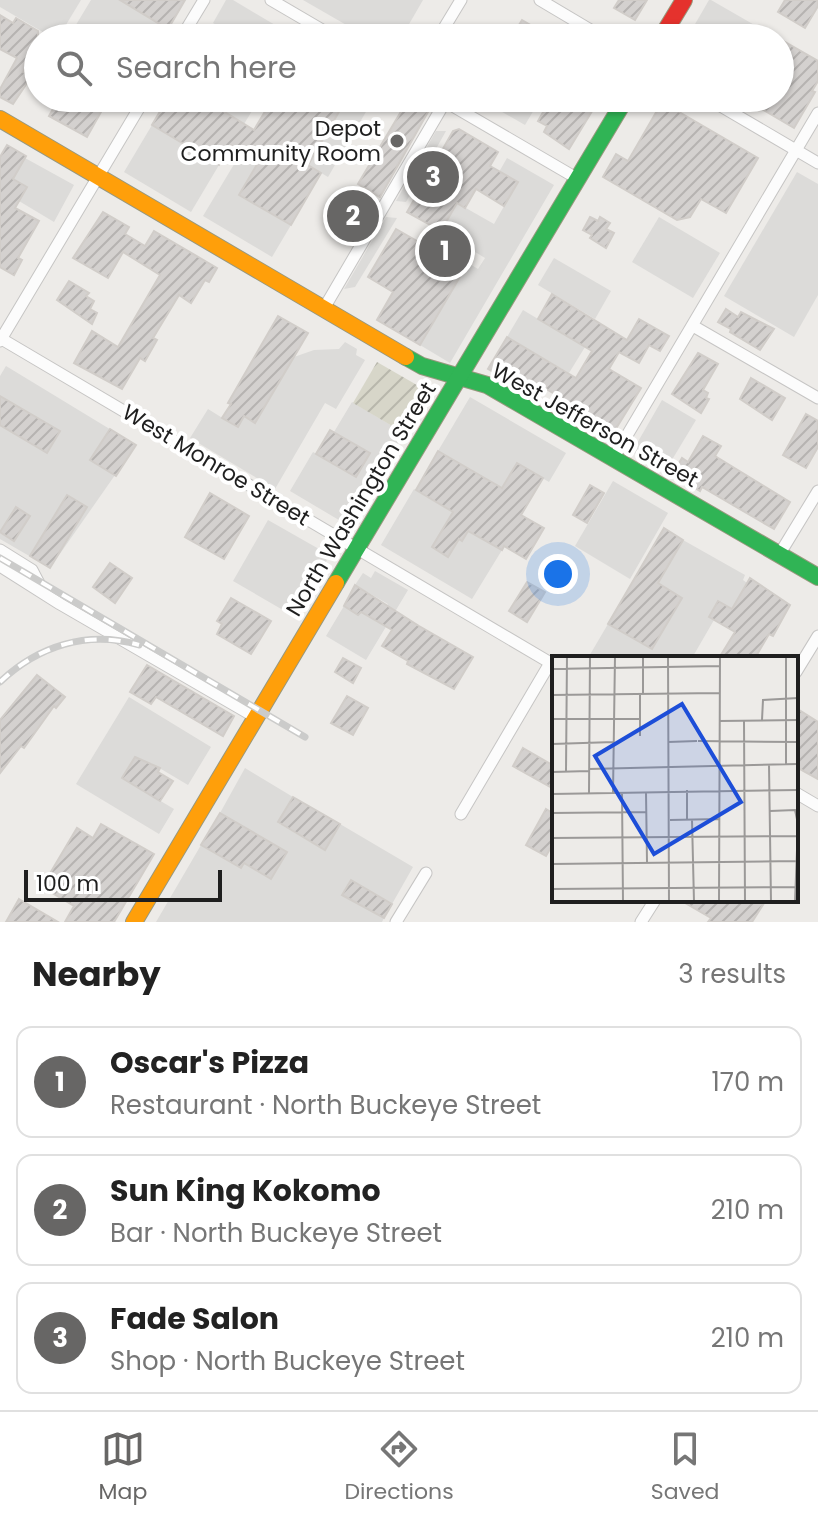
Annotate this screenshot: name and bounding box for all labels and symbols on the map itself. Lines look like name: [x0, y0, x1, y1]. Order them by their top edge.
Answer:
place label: Depot Community Room: [181, 113, 381, 169]
marker: Depot Community Room: [388, 132, 406, 150]
pin: 3: [407, 147, 459, 207]
pin: 2: [327, 186, 379, 246]
pin: 1: [419, 221, 471, 281]
street label: West Jefferson Street: [486, 355, 704, 495]
street label: North Washington Street: [279, 376, 443, 622]
street label: West Monroe Street: [116, 397, 316, 533]
your location: [538, 554, 578, 594]
inset map: [552, 656, 798, 902]
scale bar: [24, 866, 222, 902]

